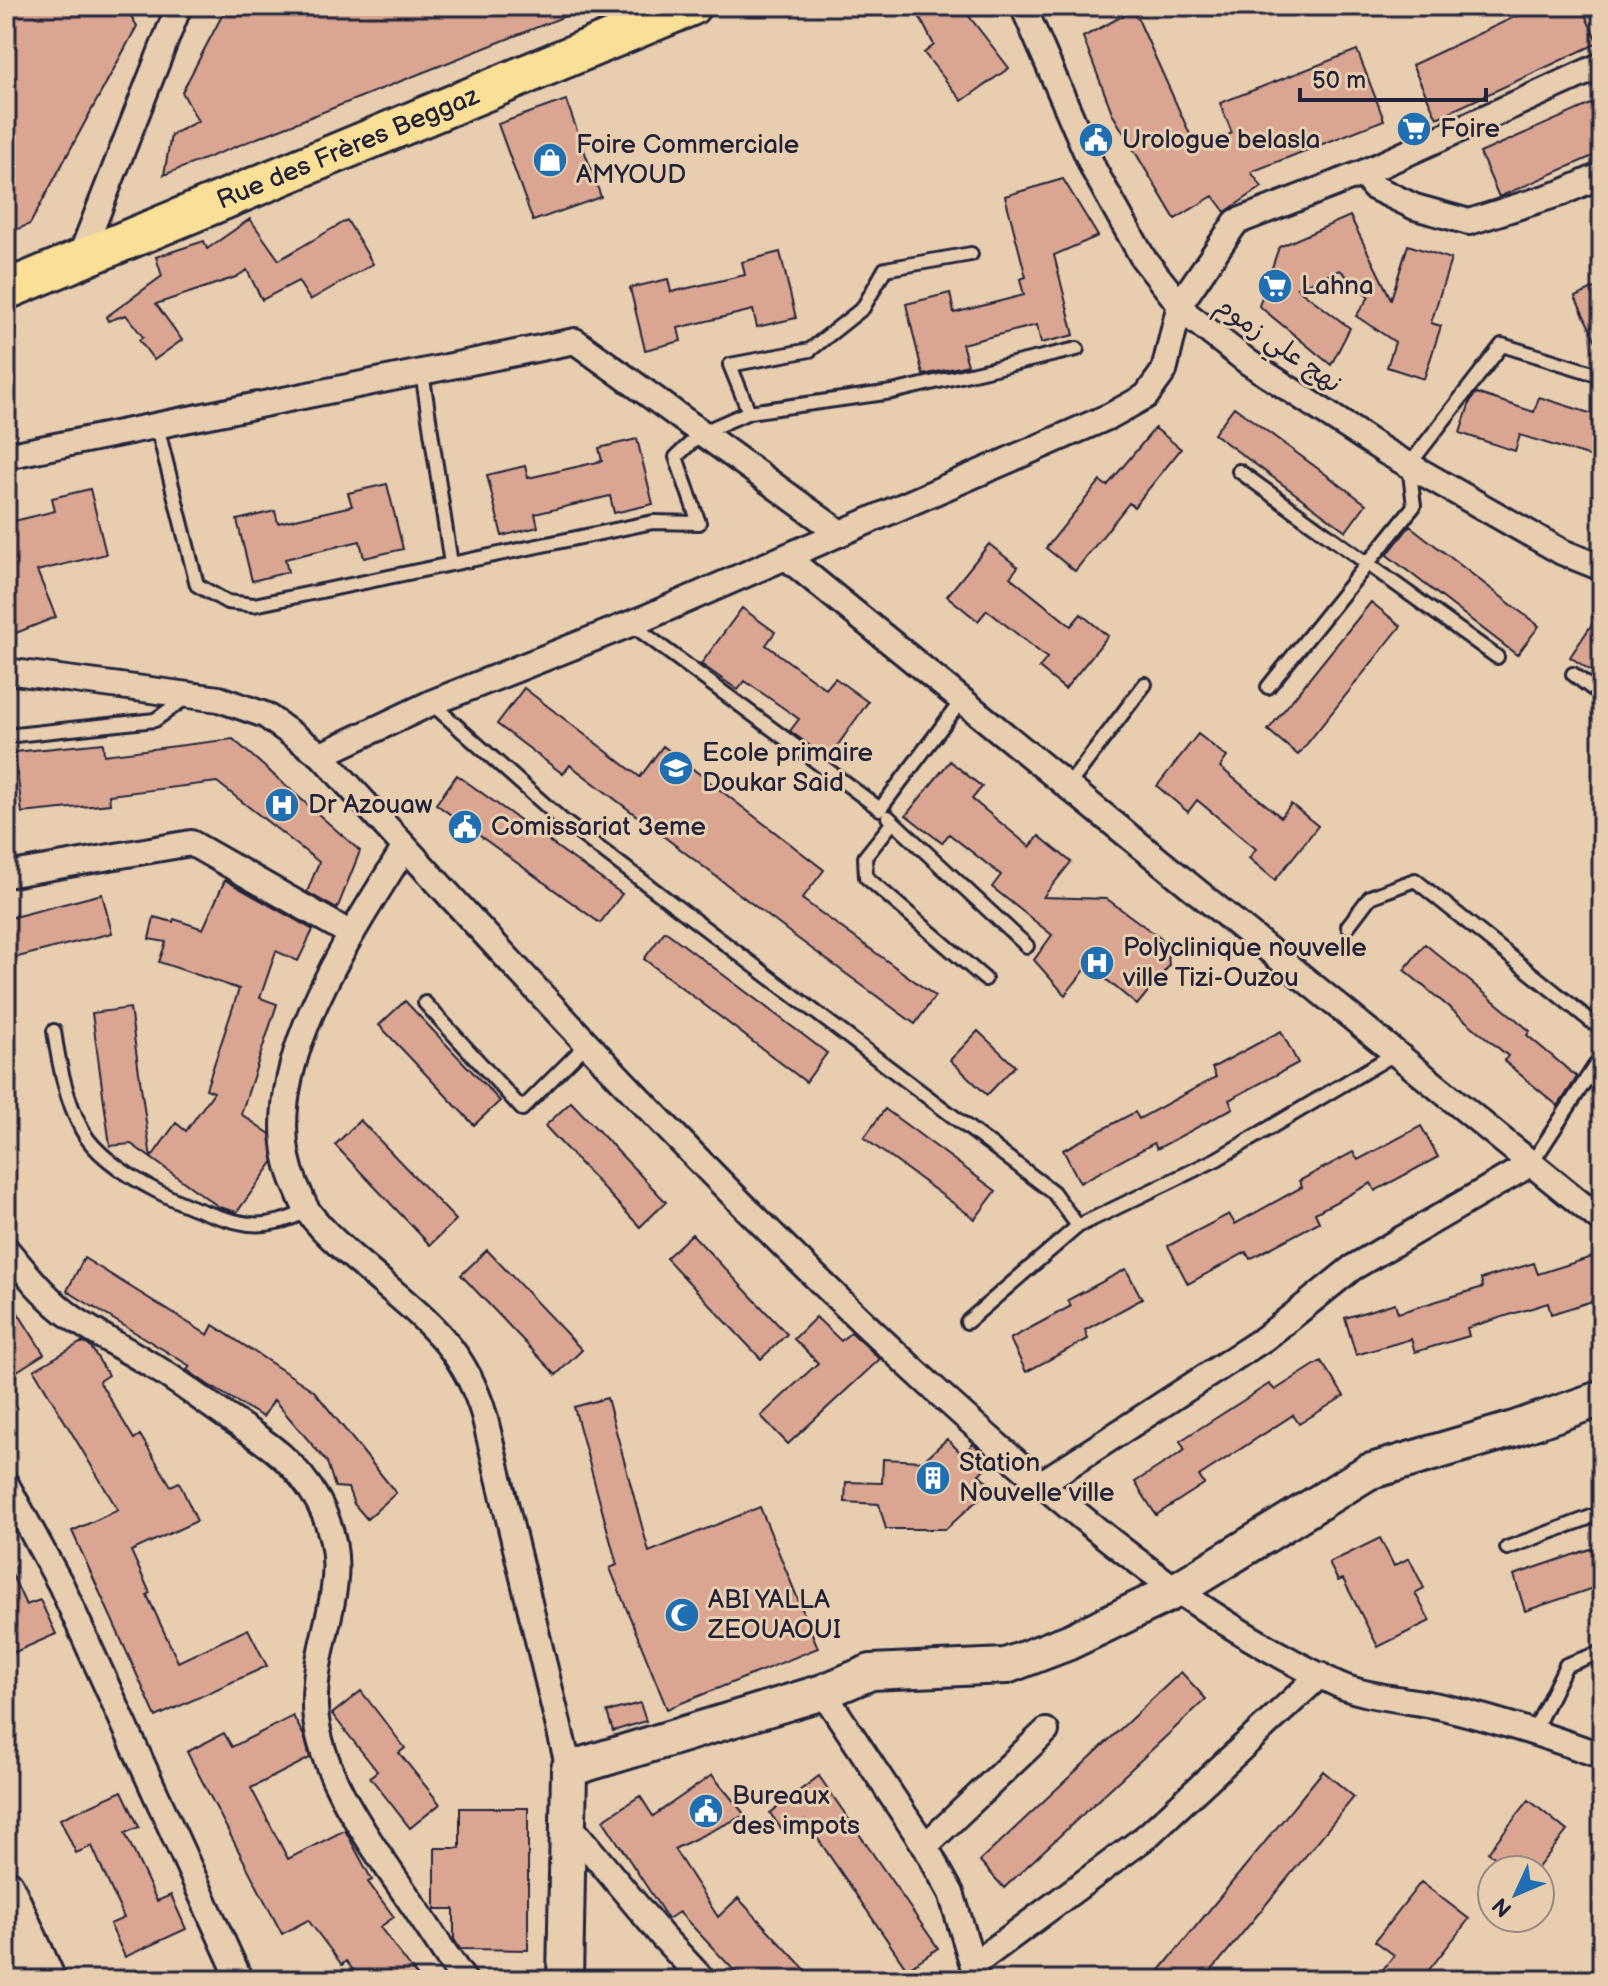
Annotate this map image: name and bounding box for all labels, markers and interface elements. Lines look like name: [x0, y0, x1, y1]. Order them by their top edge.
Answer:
scale bar: [1300, 52, 1486, 102]
text: 50 m: [1312, 66, 1366, 95]
street label: Rue des Frères Beggaz: [212, 80, 484, 216]
supermarket icon: Foire: [1395, 110, 1433, 148]
place label: Foire: [1440, 114, 1500, 145]
public building icon: Urologue belasla: [1077, 121, 1115, 159]
place label: Urologue belasla: [1122, 125, 1321, 156]
place label: Foire Commerciale AMYOUD: [576, 130, 799, 191]
shop icon: Foire Commerciale AMYOUD: [531, 141, 569, 179]
supermarket icon: Lahna: [1256, 267, 1294, 305]
place label: Lahna: [1301, 271, 1374, 302]
street label: نهج علي زموم: [1205, 290, 1347, 405]
place label: Ecole primaire Doukar Said: [702, 738, 873, 799]
school or university icon: Ecole primaire Doukar Said: [657, 749, 695, 787]
hospital icon: Dr Azouaw: [263, 786, 301, 824]
place label: Dr Azouaw: [308, 790, 433, 821]
public building icon: Comissariat 3eme: [446, 808, 484, 846]
place label: Comissariat 3eme: [491, 812, 706, 843]
place label: Polyclinique nouvelle ville Tizi-Ouzou: [1122, 933, 1367, 994]
hospital icon: Polyclinique nouvelle ville Tizi-Ouzou: [1078, 944, 1116, 982]
place label: Station Nouvelle ville: [959, 1448, 1114, 1509]
building icon: Station Nouvelle ville: [914, 1459, 952, 1497]
place label: ABI YALLA ZEOUAOUI: [707, 1585, 841, 1646]
mosque icon: ABI YALLA ZEOUAOUI: [663, 1596, 701, 1634]
place label: Bureaux des impots: [732, 1781, 860, 1842]
public building icon: Bureaux des impots: [687, 1792, 725, 1830]
north arrow: [1476, 1854, 1556, 1934]
text: N: [1487, 1892, 1518, 1922]

